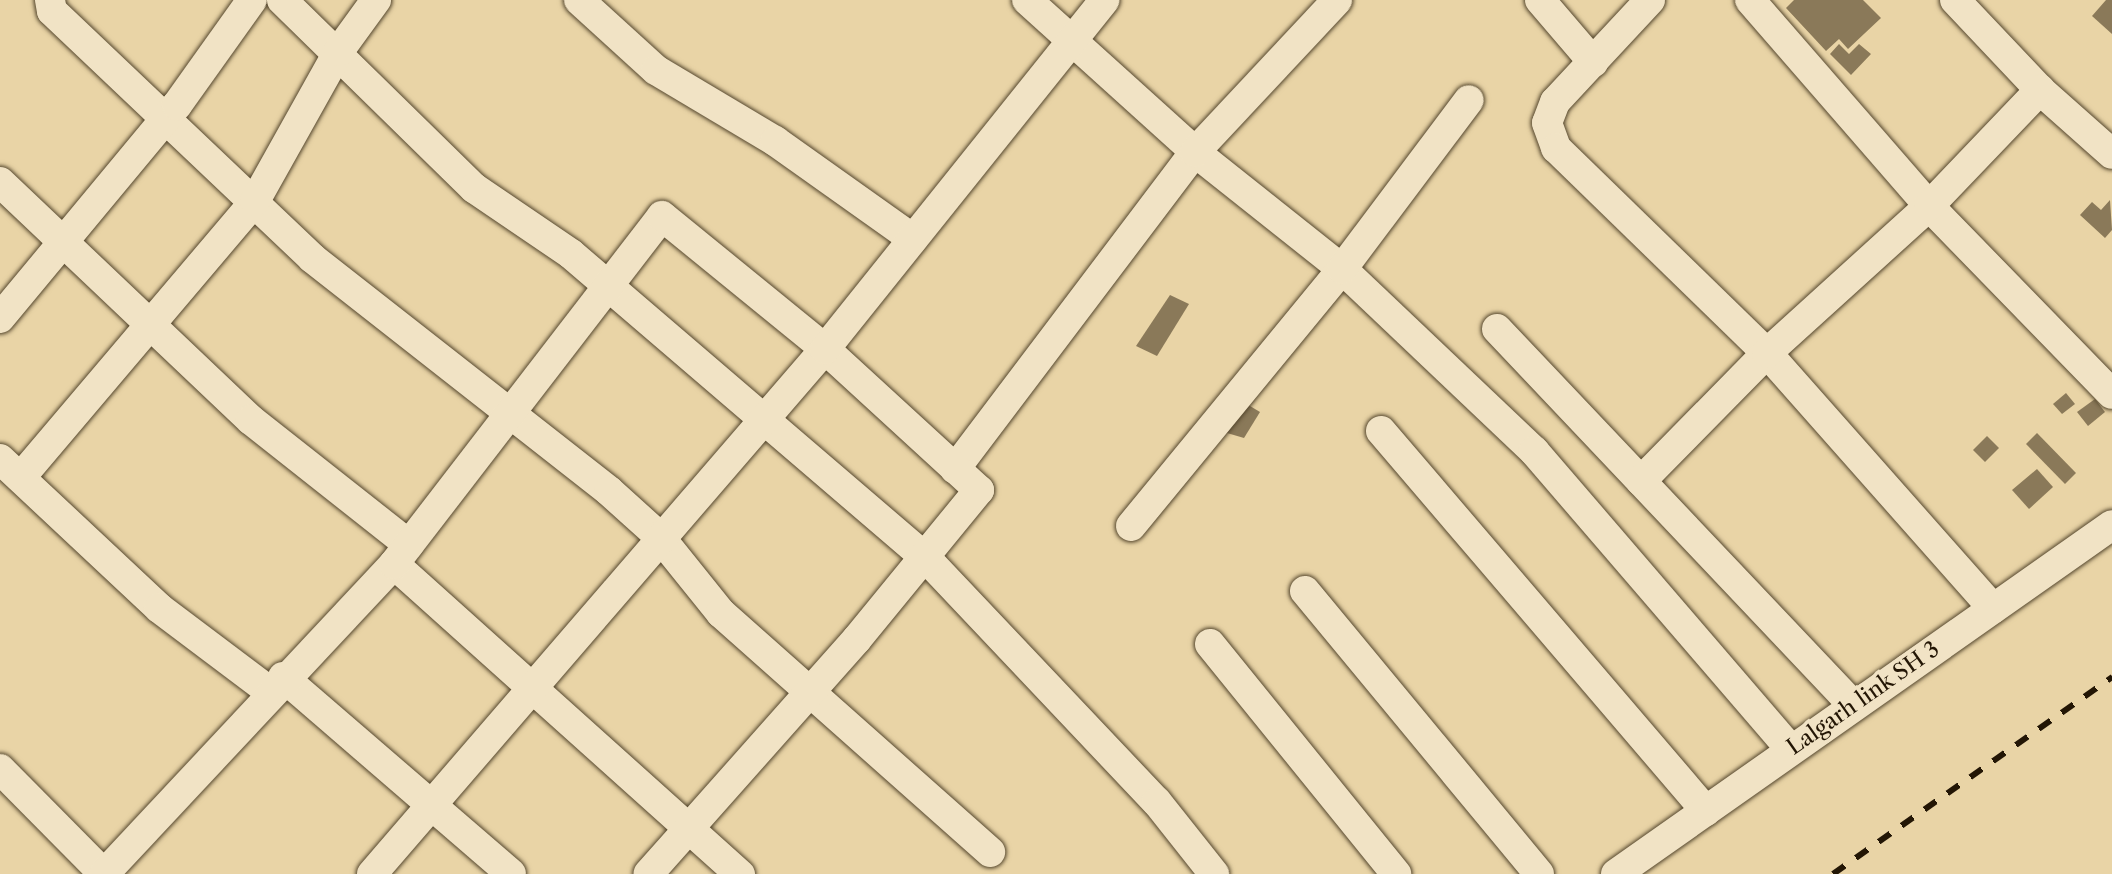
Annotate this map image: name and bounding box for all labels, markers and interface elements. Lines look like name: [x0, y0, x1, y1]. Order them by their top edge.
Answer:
street label: Lalgarh link SH 3: [1782, 636, 1944, 760]

